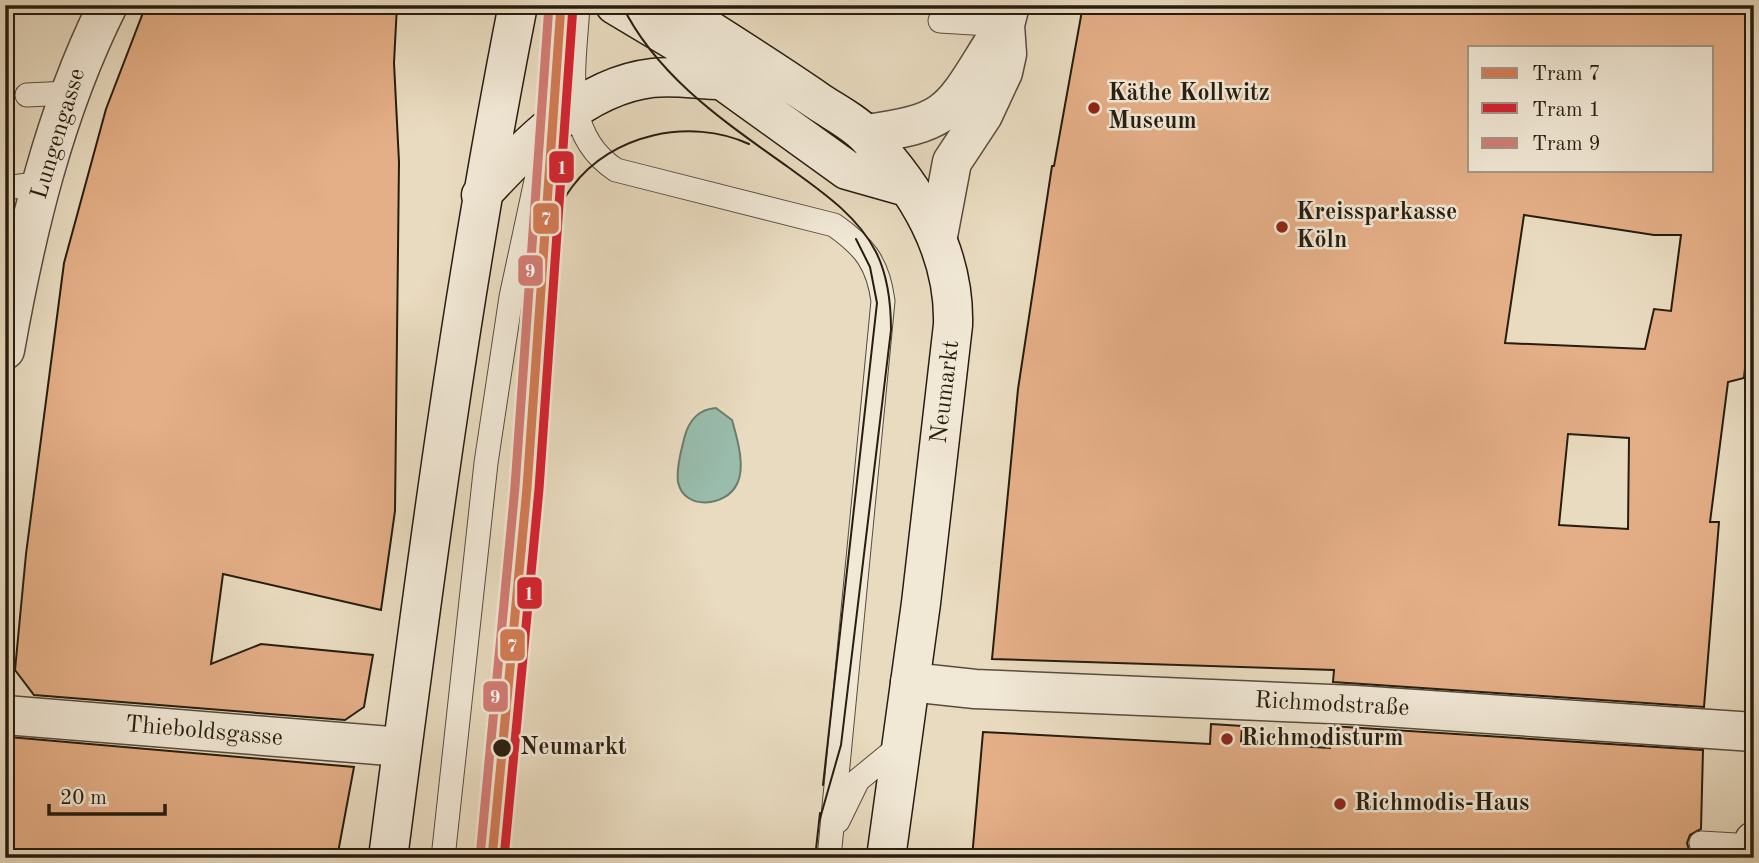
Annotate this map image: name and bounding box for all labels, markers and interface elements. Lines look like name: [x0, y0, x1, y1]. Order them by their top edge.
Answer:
legend: [1468, 46, 1714, 172]
text: Tram 7: [1532, 64, 1601, 85]
street label: Lungengasse: [28, 66, 90, 202]
place label: Käthe Kollwitz Museum: [1108, 82, 1270, 134]
marker: Käthe Kollwitz Museum: [1086, 100, 1102, 116]
text: Tram 1: [1532, 100, 1601, 121]
text: Tram 9: [1532, 134, 1601, 155]
line badge: 1: [548, 150, 575, 184]
text: 1: [556, 160, 568, 179]
place label: Kreissparkasse Köln: [1296, 201, 1457, 253]
line badge: 7: [532, 202, 560, 235]
text: 7: [540, 211, 552, 230]
marker: Kreissparkasse Köln: [1274, 219, 1290, 235]
line badge: 9: [517, 254, 544, 287]
text: 9: [524, 263, 536, 282]
street label: Neumarkt: [928, 339, 964, 445]
line badge: 1: [516, 576, 543, 610]
text: 1: [523, 586, 535, 605]
line badge: 7: [499, 628, 526, 662]
text: 7: [506, 638, 518, 657]
line badge: 9: [482, 680, 509, 713]
text: 9: [489, 689, 501, 708]
street label: Richmodstraße: [1254, 689, 1410, 721]
street label: Thieboldsgasse: [124, 713, 284, 751]
place label: Richmodisturm: [1241, 727, 1403, 751]
marker: Richmodisturm: [1219, 731, 1235, 747]
place label: Neumarkt: [520, 736, 627, 760]
marker: Neumarkt: [491, 737, 513, 759]
scale bar: [49, 772, 164, 816]
text: 20 m: [60, 788, 107, 809]
place label: Richmodis-Haus: [1354, 792, 1529, 816]
marker: Richmodis-Haus: [1332, 796, 1348, 812]

